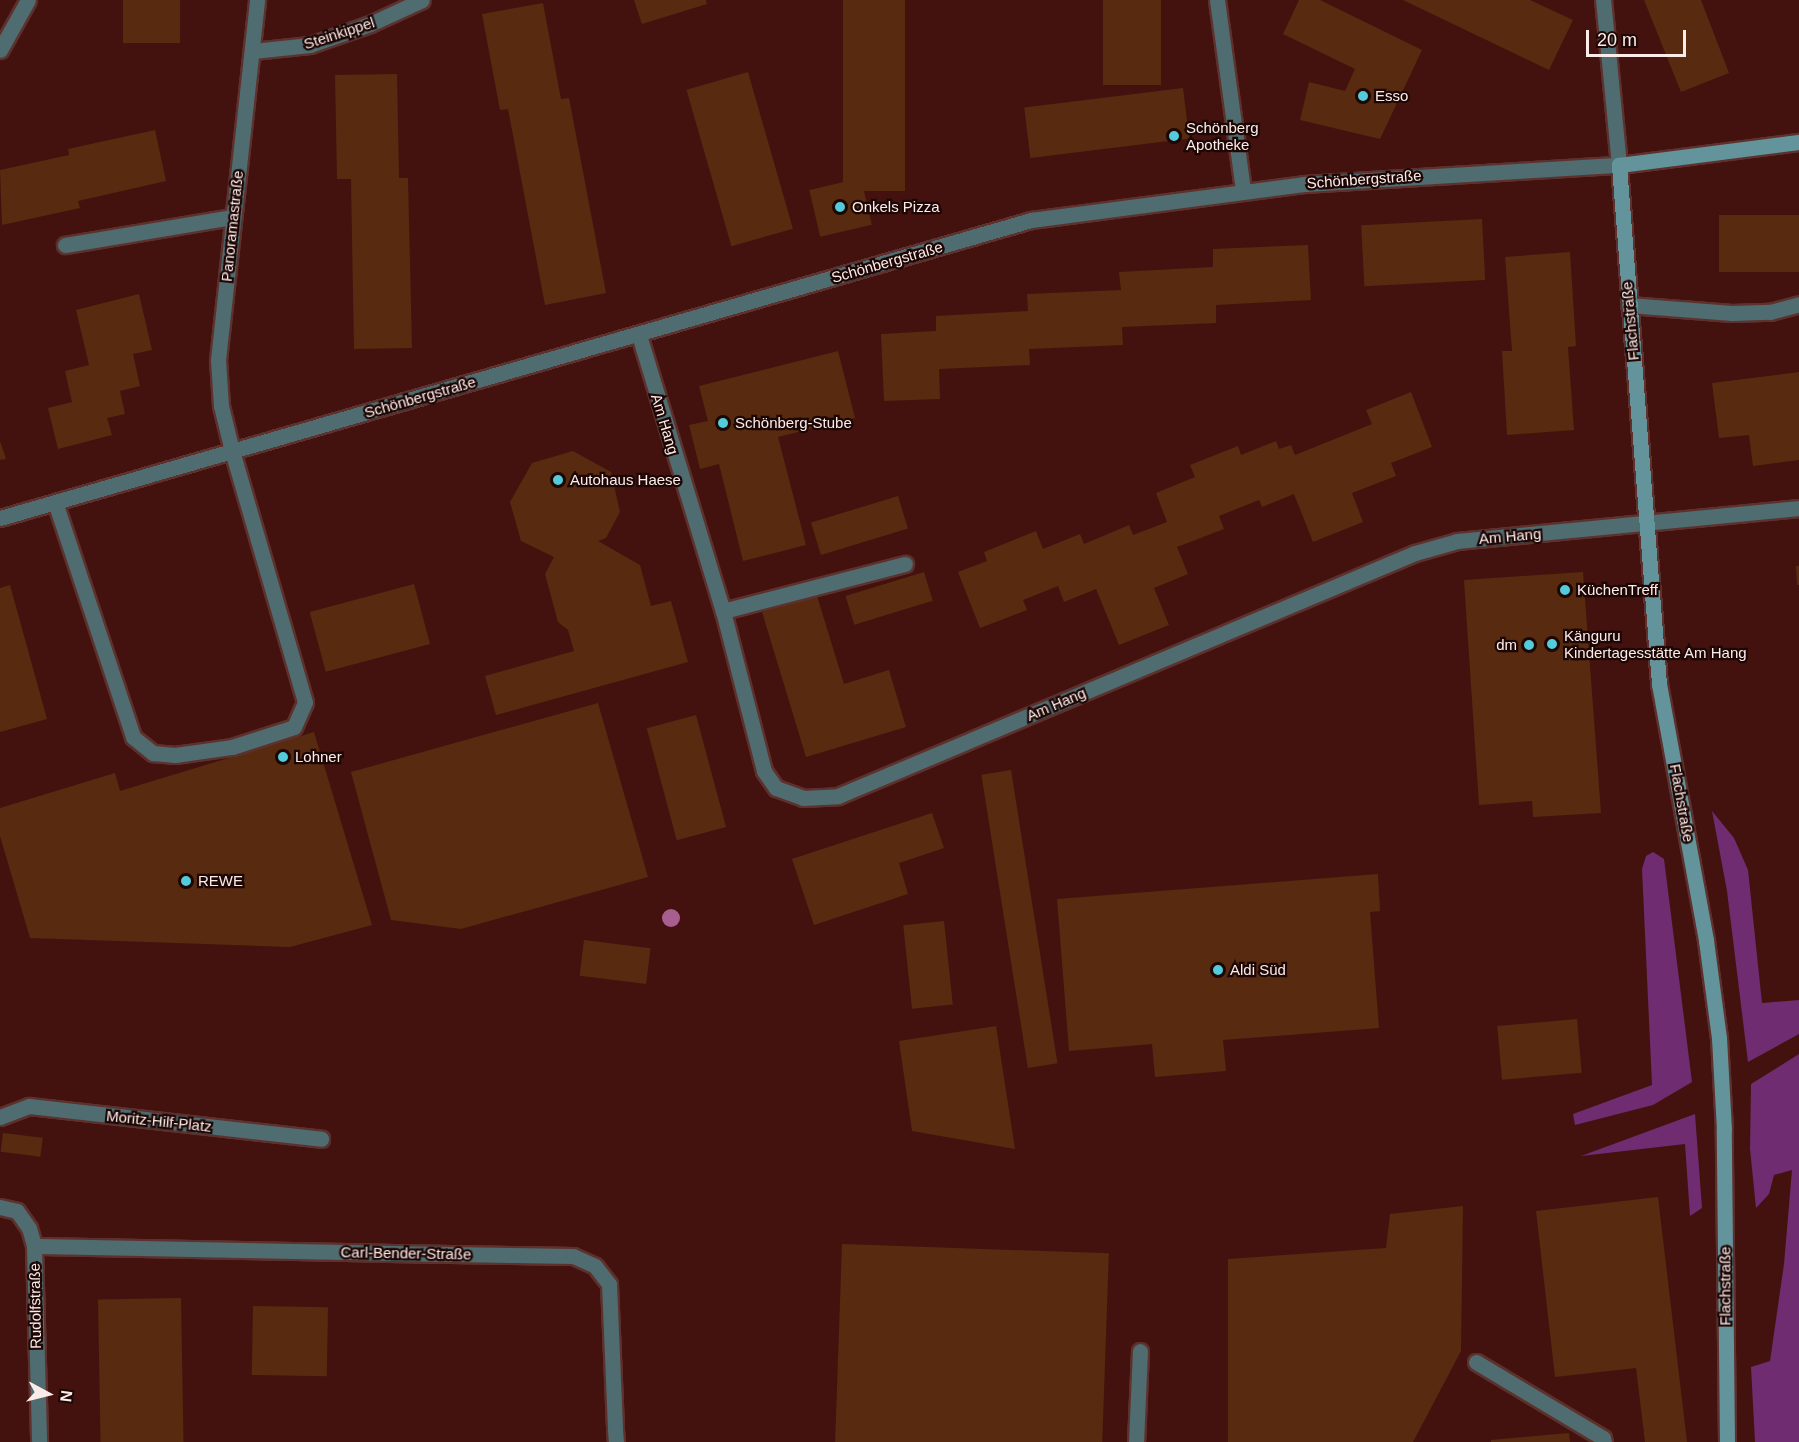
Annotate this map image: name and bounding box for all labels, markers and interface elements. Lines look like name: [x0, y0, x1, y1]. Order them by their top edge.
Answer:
street label: Steinkippel: [301, 13, 377, 53]
scale bar: [1589, 18, 1690, 56]
text: 20 m: [1597, 30, 1637, 50]
place label: Esso: [1375, 87, 1408, 105]
marker: Esso: [1356, 89, 1370, 103]
place label: Schönberg Apotheke: [1186, 118, 1259, 153]
marker: Schönberg Apotheke: [1167, 129, 1181, 143]
street label: Schönbergstraße: [1306, 166, 1422, 192]
street label: Panoramastraße: [217, 170, 247, 282]
place label: Onkels Pizza: [852, 198, 940, 216]
marker: Onkels Pizza: [833, 200, 847, 214]
street label: Schönbergstraße: [829, 237, 945, 287]
street label: Flachstraße: [1618, 281, 1642, 361]
street label: Schönbergstraße: [362, 372, 478, 422]
street label: Am Hang: [647, 391, 683, 457]
place label: Schönberg-Stube: [735, 414, 852, 432]
marker: Schönberg-Stube: [716, 416, 730, 430]
place label: Autohaus Haese: [570, 471, 681, 489]
marker: Autohaus Haese: [551, 473, 565, 487]
street label: Am Hang: [1478, 524, 1542, 548]
place label: KüchenTreff: [1577, 581, 1658, 599]
marker: KüchenTreff: [1558, 583, 1572, 597]
place label: Känguru Kindertagesstätte Am Hang: [1564, 626, 1747, 661]
place label: dm: [1496, 636, 1517, 654]
marker: Känguru Kindertagesstätte Am Hang: [1545, 637, 1559, 651]
marker: dm: [1522, 638, 1536, 652]
street label: Am Hang: [1024, 683, 1088, 725]
place label: Lohner: [295, 748, 342, 766]
marker: Lohner: [276, 750, 290, 764]
street label: Flachstraße: [1666, 762, 1698, 844]
place label: REWE: [198, 872, 243, 890]
marker: REWE: [179, 874, 193, 888]
place label: Aldi Süd: [1230, 961, 1286, 979]
marker: Aldi Süd: [1211, 963, 1225, 977]
street label: Moritz-Hilf-Platz: [105, 1107, 213, 1135]
street label: Carl-Bender-Straße: [340, 1243, 472, 1263]
street label: Flachstraße: [1716, 1246, 1734, 1326]
street label: Rudolfstraße: [25, 1263, 45, 1349]
north arrow: [18, 1364, 78, 1424]
text: N: [57, 1389, 76, 1403]

